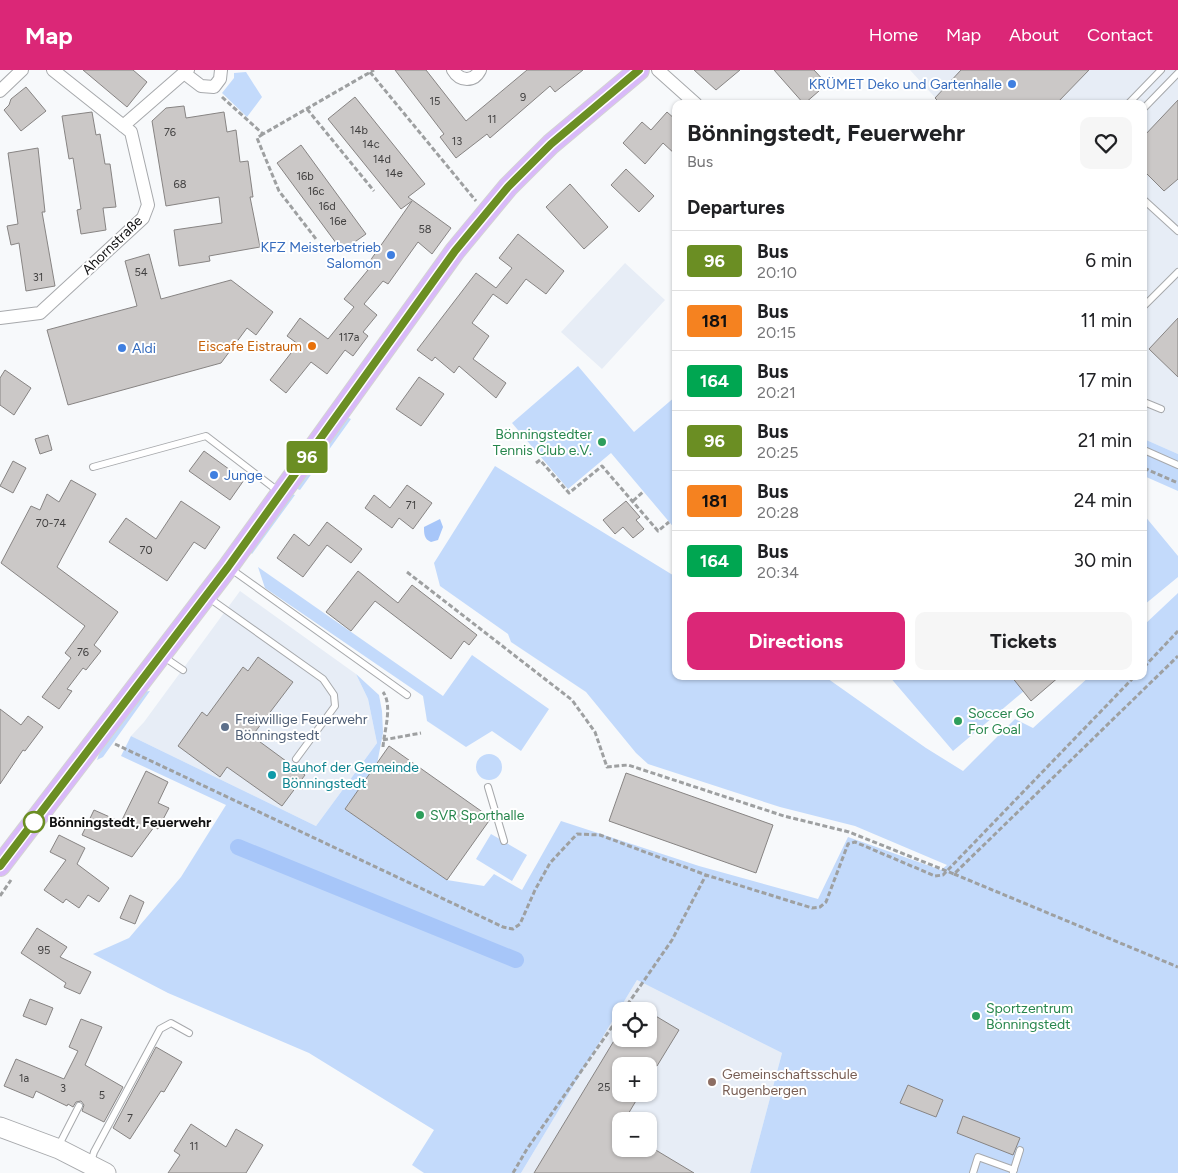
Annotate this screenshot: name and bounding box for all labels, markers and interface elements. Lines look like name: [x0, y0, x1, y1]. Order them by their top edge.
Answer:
text: Map: [25, 21, 73, 50]
text: Home: [869, 24, 918, 46]
text: Map: [946, 24, 981, 46]
text: About: [1009, 24, 1059, 46]
text: Contact: [1087, 24, 1153, 46]
place label: KRÜMET Deko und Gartenhalle: [809, 76, 1002, 93]
marker: KRÜMET Deko und Gartenhalle: [1006, 78, 1018, 90]
house number: 9: [520, 91, 526, 104]
house number: 15: [430, 95, 440, 108]
house number: 11: [487, 113, 497, 126]
button: heart: [1080, 117, 1132, 169]
text: Bönningstedt, Feuerwehr: [687, 118, 965, 147]
house number: 14b: [350, 124, 368, 137]
house number: 76: [164, 126, 176, 139]
house number: 13: [452, 135, 462, 148]
house number: 14c: [362, 138, 380, 151]
text: Bus: [687, 152, 713, 171]
house number: 14d: [373, 153, 391, 166]
house number: 14e: [385, 167, 403, 180]
house number: 16b: [296, 170, 314, 183]
house number: 68: [174, 178, 187, 191]
house number: 16c: [308, 185, 324, 198]
text: Departures: [687, 196, 785, 219]
house number: 16d: [318, 200, 336, 213]
street label: Ahornstraße: [79, 212, 146, 278]
house number: 16e: [330, 215, 346, 228]
house number: 58: [418, 223, 432, 236]
place label: KFZ Meisterbetrieb Salomon: [261, 239, 381, 272]
text: Bus: [757, 240, 788, 263]
marker: KFZ Meisterbetrieb Salomon: [385, 249, 397, 261]
text: 6 min: [1085, 249, 1132, 272]
text: 96: [704, 250, 725, 272]
text: 20:10: [757, 263, 797, 282]
house number: 54: [134, 266, 148, 279]
house number: 31: [33, 271, 43, 284]
text: Bus: [757, 300, 788, 323]
text: 11 min: [1080, 309, 1132, 332]
text: 181: [701, 310, 728, 332]
text: 20:15: [757, 323, 796, 342]
house number: 117a: [339, 331, 359, 344]
place label: Eiscafe Eistraum: [198, 338, 302, 355]
place label: Aldi: [132, 340, 156, 357]
marker: Eiscafe Eistraum: [306, 340, 318, 352]
marker: Aldi: [116, 342, 128, 354]
text: Bus: [757, 360, 788, 383]
text: 17 min: [1078, 369, 1132, 392]
text: 164: [700, 370, 729, 392]
text: 20:21: [757, 383, 796, 402]
text: Bus: [757, 420, 788, 443]
place label: Bönningstedter Tennis Club e.V.: [493, 426, 592, 459]
text: 21 min: [1078, 429, 1132, 452]
text: 96: [704, 430, 725, 452]
marker: Bönningstedter Tennis Club e.V.: [596, 436, 608, 448]
line badge: 96: [284, 441, 330, 473]
text: 20:25: [757, 443, 798, 462]
text: 96: [297, 446, 317, 468]
place label: Junge: [224, 467, 263, 484]
marker: Junge: [208, 469, 220, 481]
text: Bus: [757, 480, 788, 503]
text: 24 min: [1074, 489, 1132, 512]
text: 181: [701, 490, 728, 512]
house number: 71: [406, 499, 416, 512]
text: 20:28: [757, 503, 799, 522]
house number: 70-74: [36, 517, 66, 530]
text: Bus: [757, 540, 788, 563]
house number: 70: [140, 544, 152, 557]
text: 30 min: [1074, 549, 1132, 572]
text: 164: [700, 550, 729, 572]
text: 20:34: [757, 563, 799, 582]
button: Directions: [687, 612, 905, 670]
button: Tickets: [915, 612, 1132, 670]
house number: 76: [77, 646, 89, 659]
place label: Soccer Go For Goal: [968, 705, 1034, 738]
place label: Freiwillige Feuerwehr Bönningstedt: [235, 711, 368, 744]
marker: Soccer Go For Goal: [952, 715, 964, 727]
marker: Freiwillige Feuerwehr Bönningstedt: [219, 721, 231, 733]
place label: Bauhof der Gemeinde Bönningstedt: [282, 759, 419, 792]
marker: Bauhof der Gemeinde Bönningstedt: [266, 769, 278, 781]
place label: SVR Sporthalle: [430, 807, 525, 824]
marker: SVR Sporthalle: [414, 809, 426, 821]
marker: Bönningstedt, Feuerwehr: [23, 811, 45, 833]
place label: Bönningstedt, Feuerwehr: [49, 814, 212, 831]
house number: 95: [38, 944, 50, 957]
place label: Sportzentrum Bönningstedt: [986, 1000, 1073, 1033]
map controls: [612, 1002, 657, 1157]
button: locate: [612, 1002, 657, 1047]
marker: Sportzentrum Bönningstedt: [970, 1010, 982, 1022]
button: +: [612, 1057, 657, 1102]
place label: Gemeinschaftsschule Rugenbergen: [722, 1066, 858, 1099]
house number: 1a: [19, 1072, 29, 1085]
marker: Gemeinschaftsschule Rugenbergen: [706, 1076, 718, 1088]
house number: 25: [598, 1081, 610, 1094]
house number: 3: [60, 1082, 66, 1095]
house number: 5: [99, 1089, 105, 1102]
house number: 7: [127, 1112, 133, 1125]
button: −: [612, 1112, 657, 1157]
house number: 11: [189, 1140, 199, 1153]

